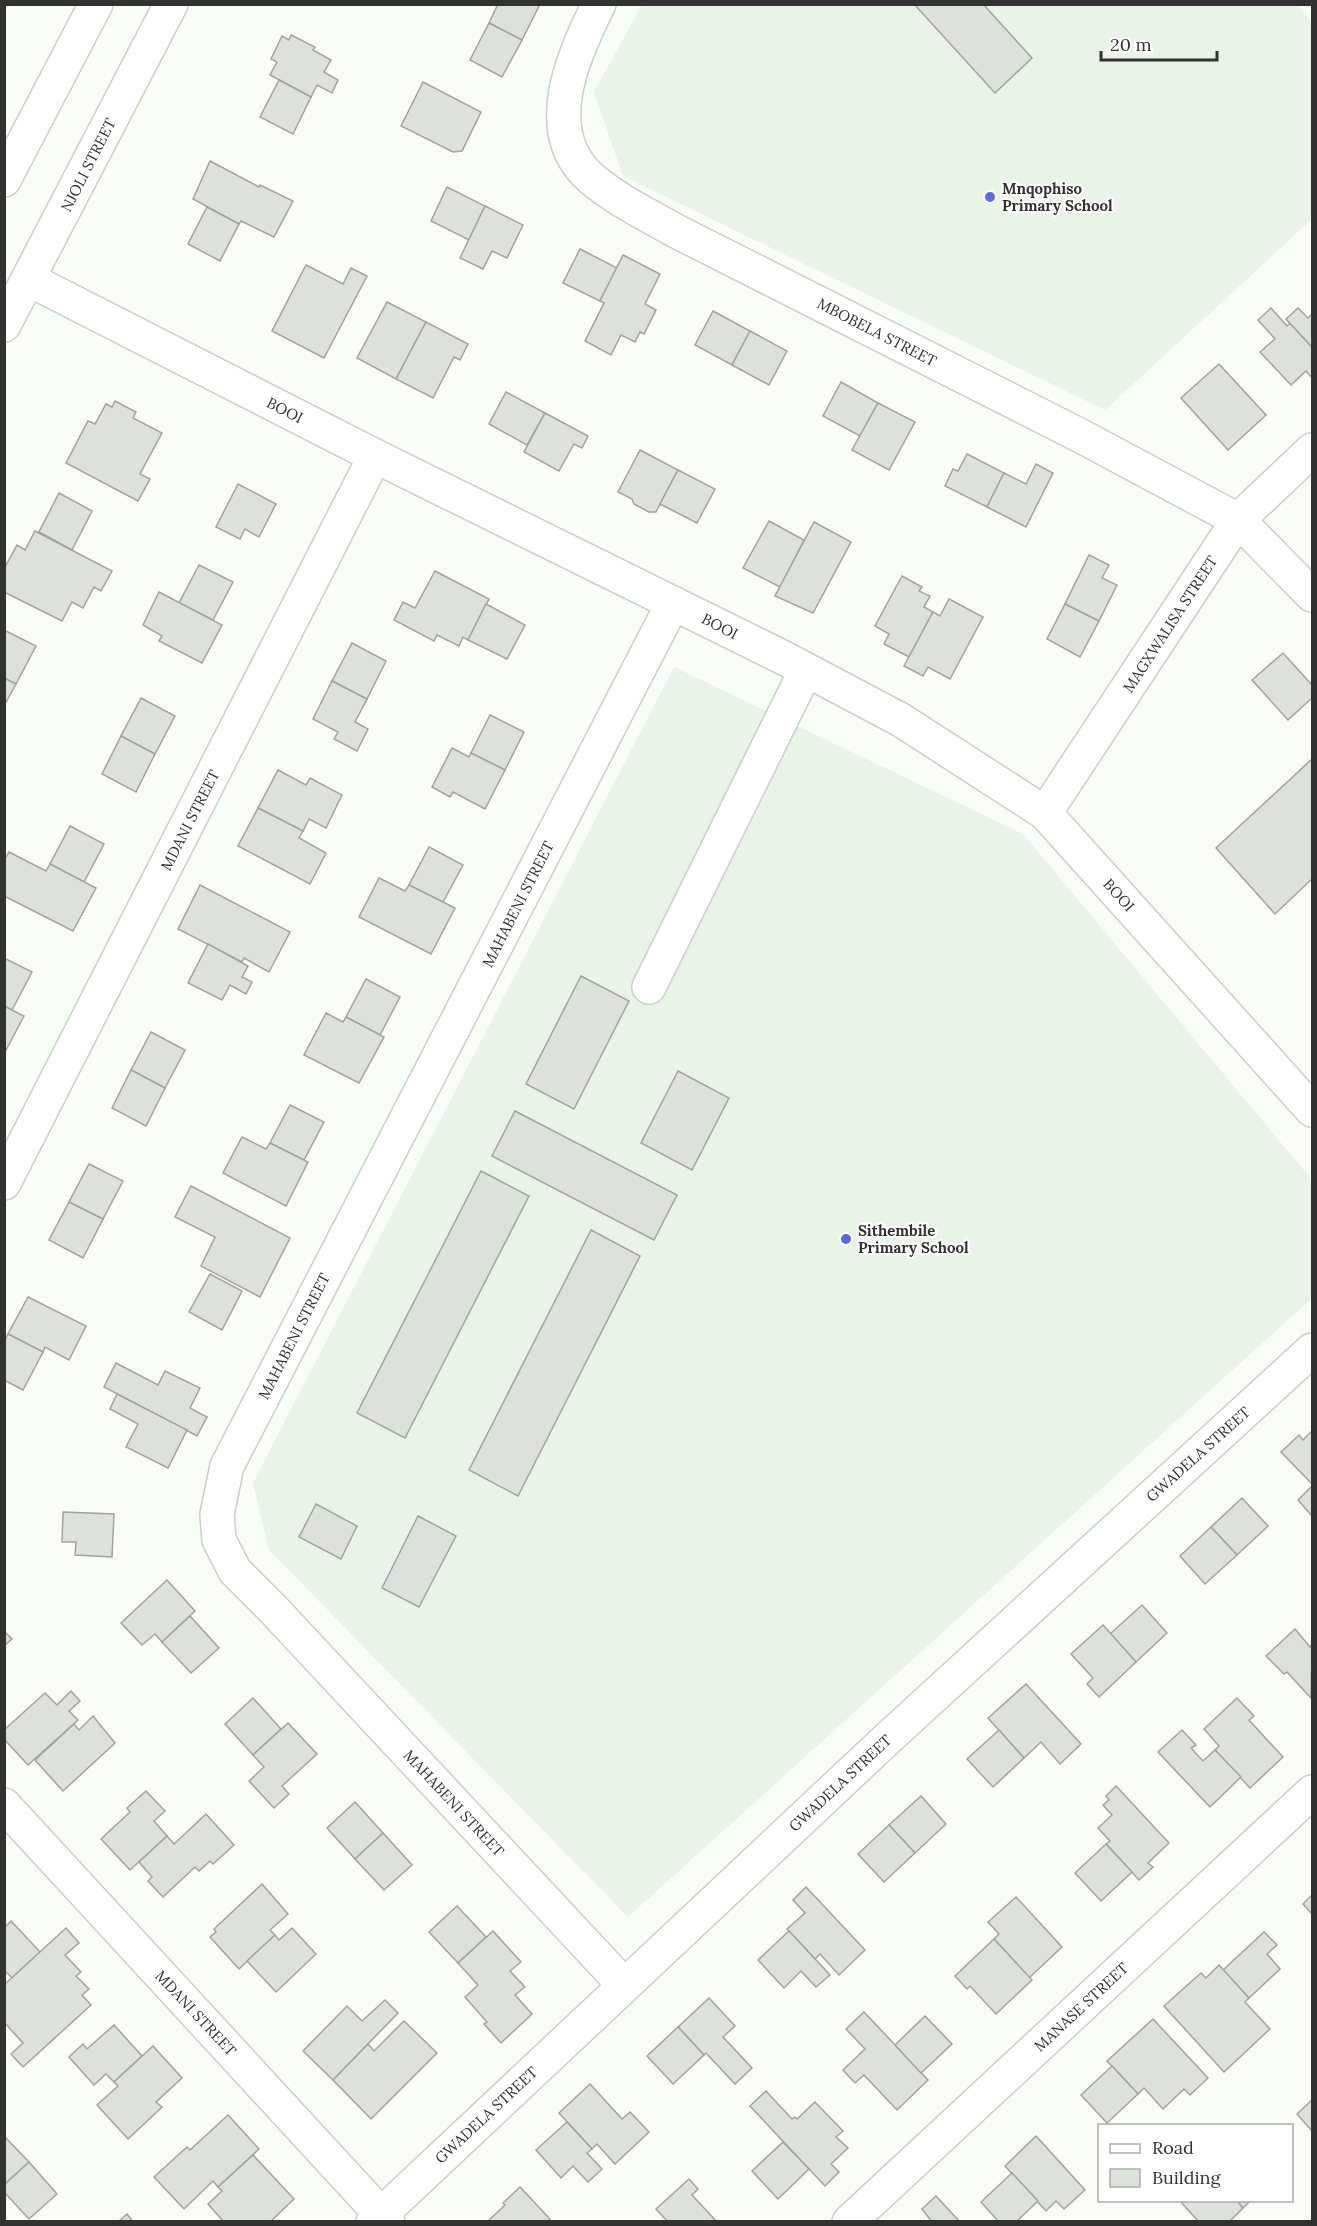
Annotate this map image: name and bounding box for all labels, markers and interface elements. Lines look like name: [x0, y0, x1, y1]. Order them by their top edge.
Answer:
scale bar: [1101, 24, 1216, 62]
text: 20 m: [1110, 33, 1152, 56]
street label: NJOLI STREET: [56, 115, 120, 215]
place label: Mnqophiso Primary School: [1002, 179, 1113, 215]
marker: Mnqophiso Primary School: [983, 190, 997, 204]
street label: MBOBELA STREET: [814, 294, 940, 370]
street label: BOOI: [264, 393, 306, 427]
street label: MAGXWALISA STREET: [1119, 552, 1222, 696]
street label: BOOI: [699, 609, 741, 643]
street label: MDANI STREET: [157, 766, 224, 873]
street label: MAHABENI STREET: [478, 837, 558, 970]
street label: BOOI: [1099, 875, 1139, 915]
place label: Sithembile Primary School: [858, 1221, 969, 1257]
marker: Sithembile Primary School: [839, 1232, 853, 1246]
street label: MAHABENI STREET: [254, 1269, 334, 1402]
street label: GWADELA STREET: [1142, 1402, 1254, 1506]
street label: GWADELA STREET: [785, 1730, 896, 1835]
street label: MAHABENI STREET: [400, 1746, 509, 1861]
street label: MANASE STREET: [1030, 1958, 1132, 2055]
street label: MDANI STREET: [151, 1966, 241, 2060]
street label: GWADELA STREET: [431, 2062, 542, 2167]
legend: [1098, 2124, 1293, 2202]
text: Road: [1152, 2136, 1194, 2159]
text: Building: [1152, 2166, 1222, 2189]

